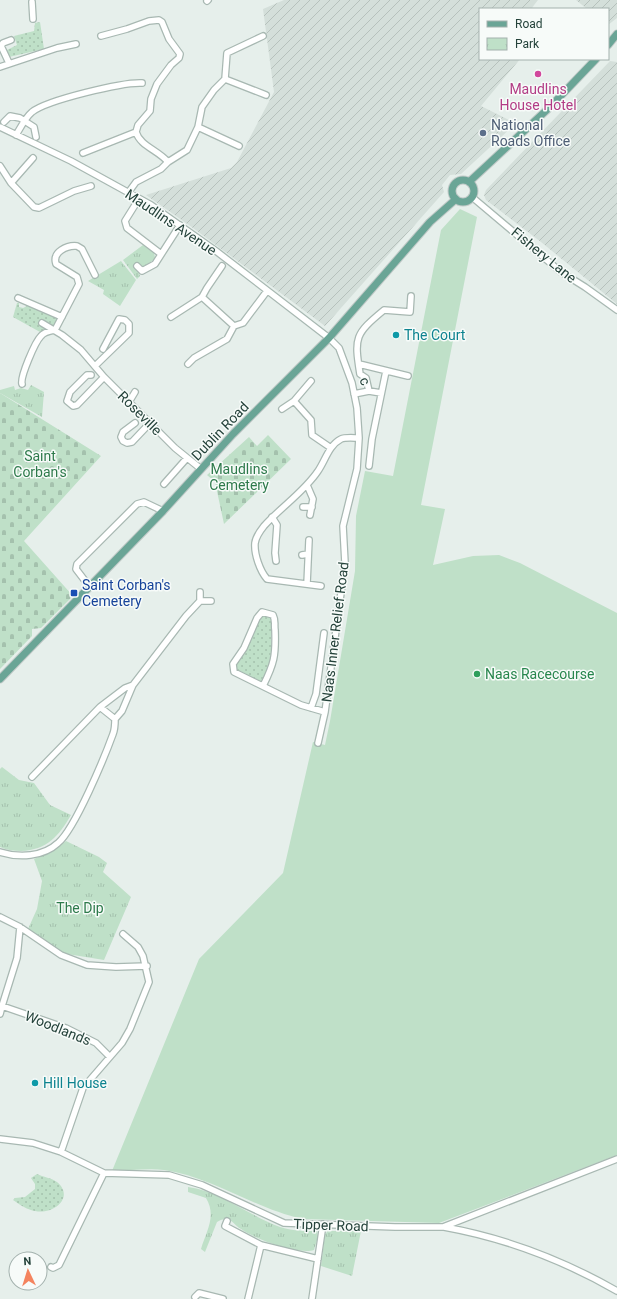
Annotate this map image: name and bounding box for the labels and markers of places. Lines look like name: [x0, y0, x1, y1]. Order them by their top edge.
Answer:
marker: Maudlins House Hotel: [533, 69, 543, 79]
place label: Maudlins House Hotel: [499, 81, 577, 113]
place label: National Roads Office: [491, 117, 570, 149]
marker: National Roads Office: [478, 128, 488, 138]
place label: The Court: [404, 327, 466, 343]
marker: The Court: [391, 330, 401, 340]
place label: Saint Corban's Cemetery: [82, 577, 171, 609]
marker: Saint Corban's Cemetery: [69, 588, 79, 598]
place label: Naas Racecourse: [485, 666, 594, 682]
marker: Naas Racecourse: [472, 669, 482, 679]
place label: Hill House: [43, 1075, 107, 1091]
marker: Hill House: [30, 1078, 40, 1088]

